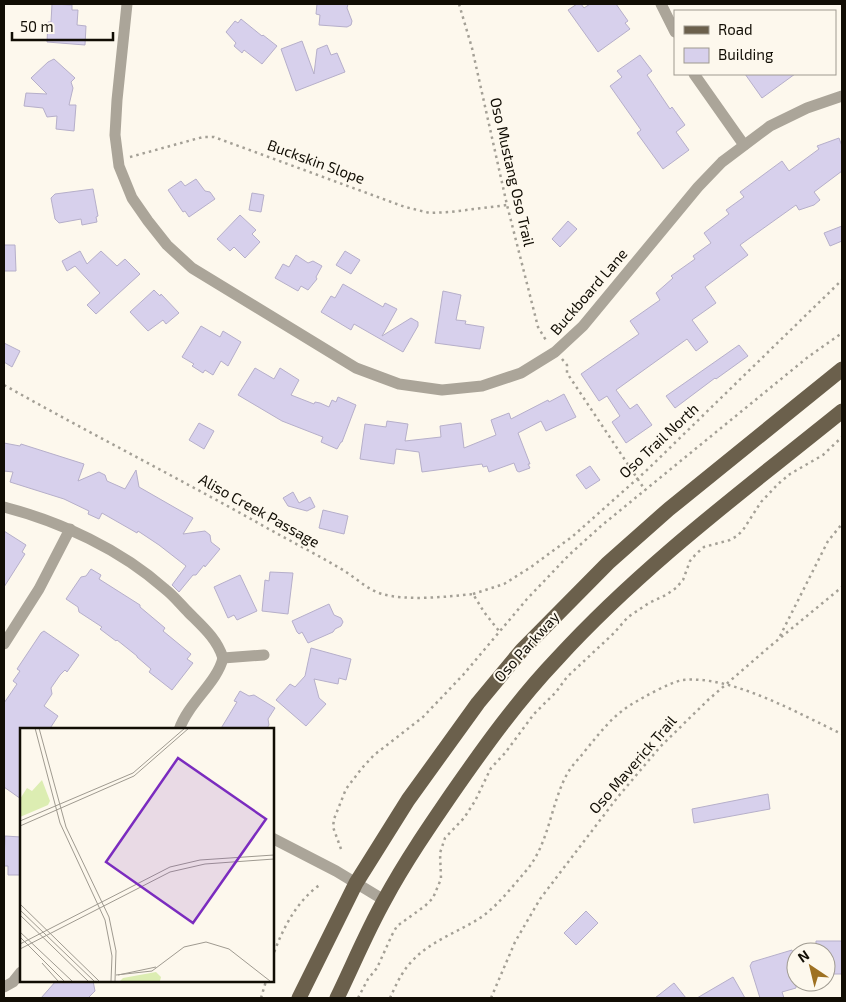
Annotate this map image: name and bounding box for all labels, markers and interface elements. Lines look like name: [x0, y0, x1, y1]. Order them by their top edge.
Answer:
scale bar: [12, 10, 114, 42]
legend: [674, 10, 836, 75]
text: 50 m: [20, 17, 54, 35]
text: Road: [718, 20, 753, 38]
text: Building: [718, 45, 774, 63]
street label: Oso Mustang Oso Trail: [487, 96, 539, 248]
street label: Buckskin Slope: [265, 135, 367, 187]
street label: Buckboard Lane: [546, 244, 631, 338]
street label: Oso Trail North: [615, 399, 702, 481]
street label: Aliso Creek Passage: [196, 469, 323, 551]
street label: Oso Parkway: [490, 607, 563, 685]
street label: Oso Maverick Trail: [585, 711, 680, 817]
inset map: [20, 728, 274, 982]
north arrow: [786, 942, 836, 992]
text: N: [794, 946, 812, 966]

